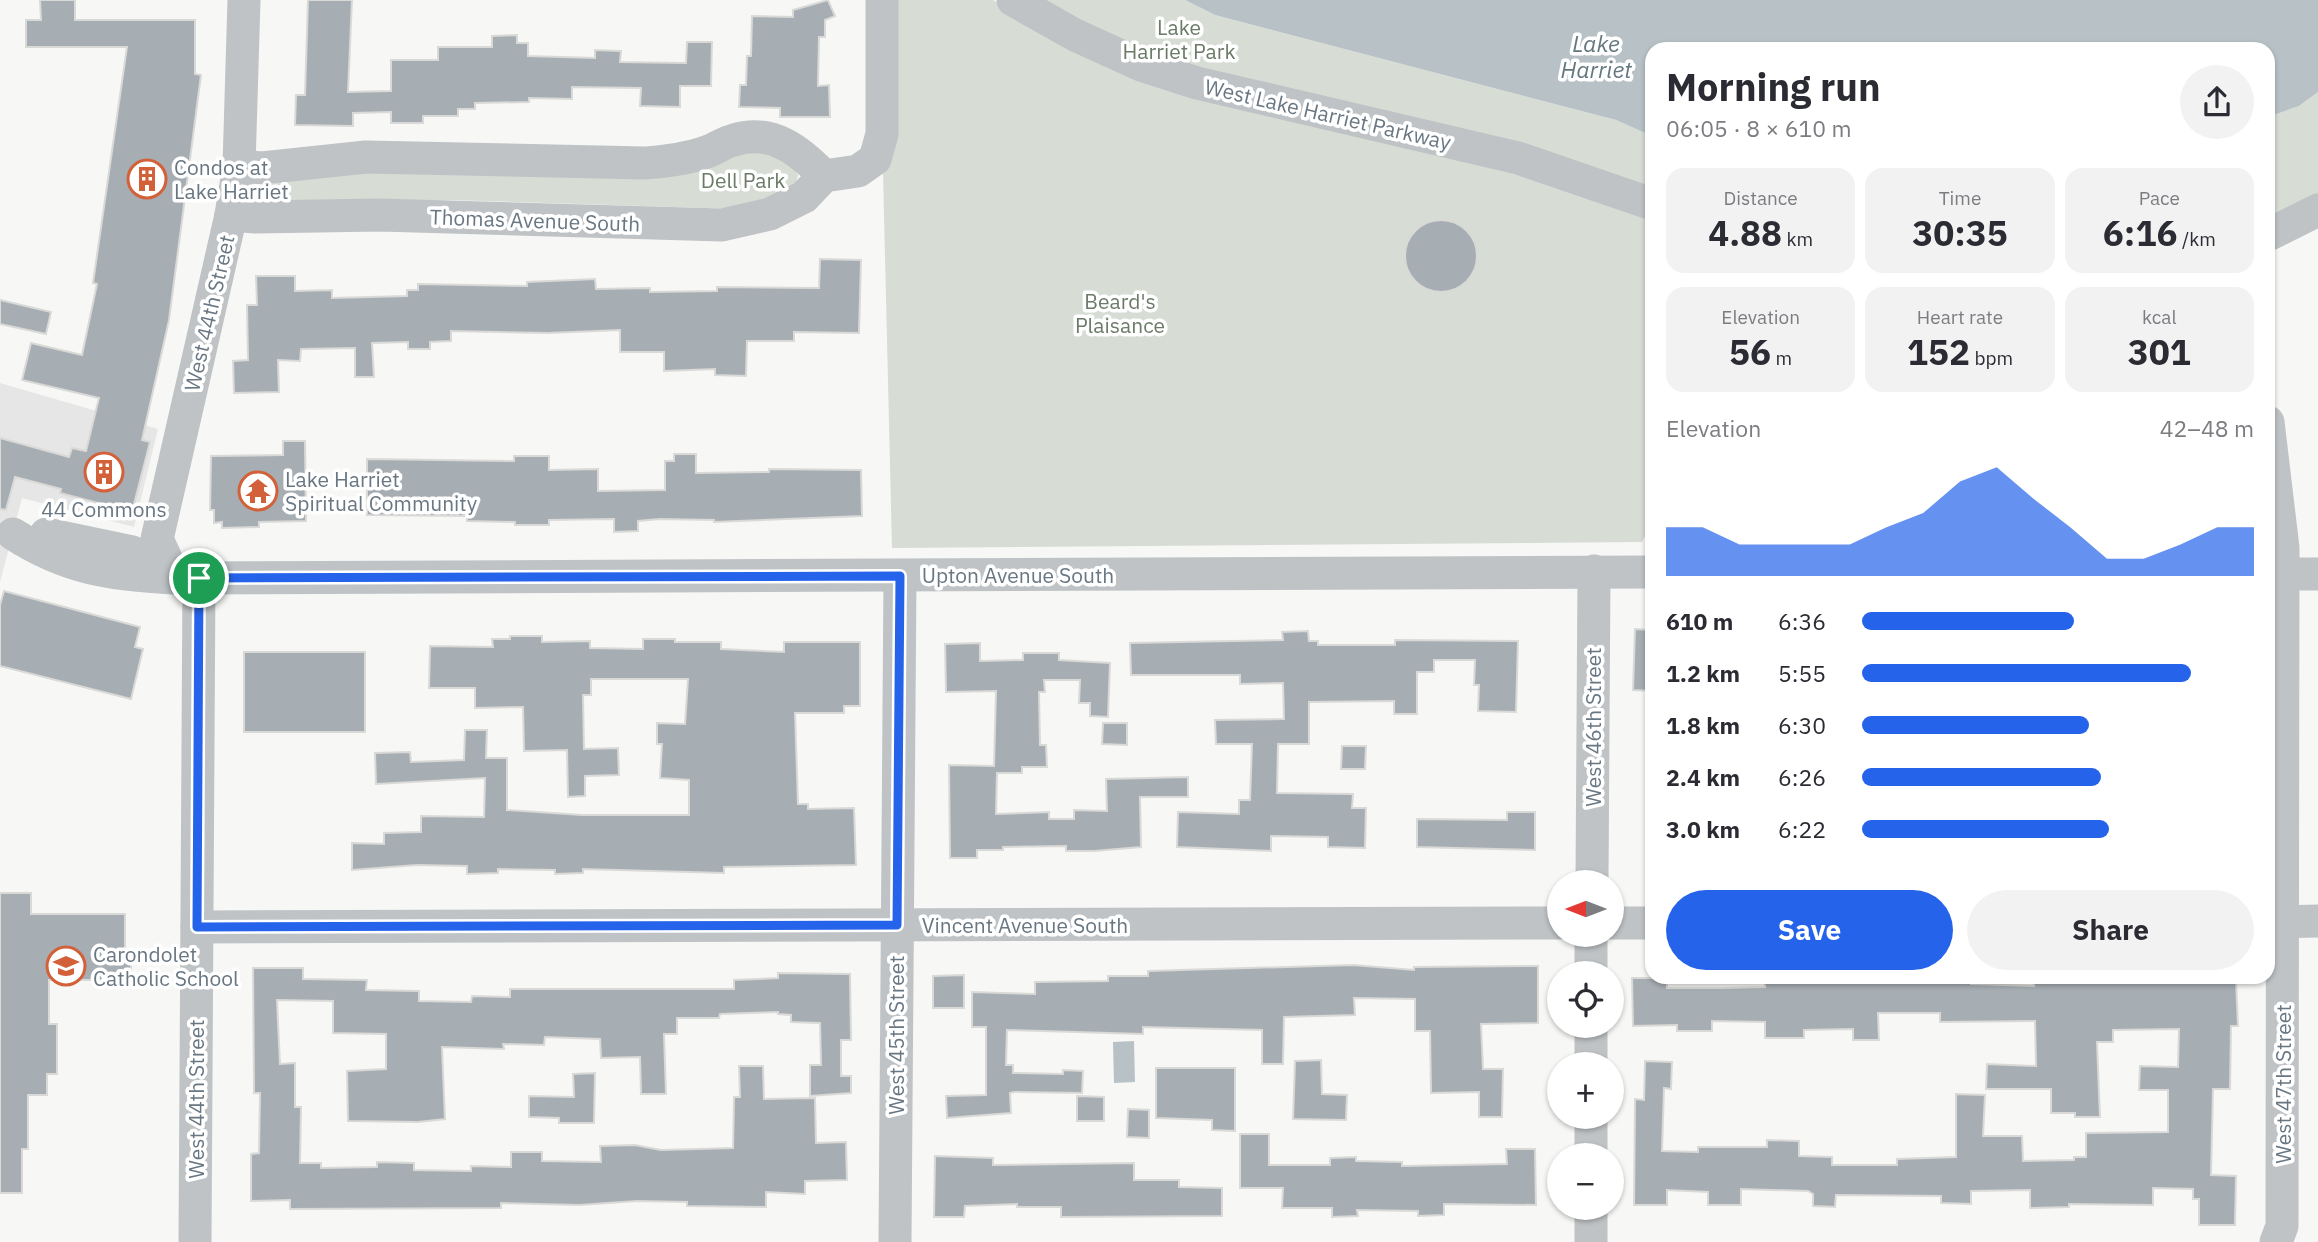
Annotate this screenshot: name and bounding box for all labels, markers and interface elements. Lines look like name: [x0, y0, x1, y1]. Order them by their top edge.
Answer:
park label: Lake Harriet Park: [1122, 13, 1236, 65]
water label: Lake Harriet: [1560, 28, 1632, 84]
text: Morning run: [1666, 62, 1881, 111]
button: share: [2180, 65, 2254, 139]
street label: West Lake Harriet Parkway: [1202, 72, 1454, 156]
text: 06:05 · 8 × 610 m: [1666, 113, 1852, 143]
place label: Condos at Lake Harriet: [174, 153, 289, 205]
building icon: Condos at Lake Harriet: [126, 158, 168, 200]
park label: Dell Park: [701, 166, 785, 194]
text: Distance: [1724, 186, 1798, 210]
text: Time: [1939, 186, 1981, 210]
text: Pace: [2139, 186, 2180, 210]
street label: Thomas Avenue South: [429, 202, 641, 238]
text: 4.88: [1708, 210, 1782, 256]
text: 30:35: [1912, 210, 2008, 256]
text: 6:16: [2103, 210, 2177, 256]
text: km: [1782, 227, 1813, 251]
text: /km: [2177, 227, 2216, 251]
street label: West 44th Street: [177, 232, 241, 394]
park label: Beard's Plaisance: [1075, 287, 1165, 339]
text: Elevation: [1721, 305, 1800, 329]
text: Heart rate: [1917, 305, 2003, 329]
text: kcal: [2142, 305, 2177, 329]
text: 56: [1729, 329, 1771, 375]
text: 152: [1907, 329, 1970, 375]
text: 301: [2128, 329, 2191, 375]
text: m: [1771, 346, 1792, 370]
text: bpm: [1970, 346, 2013, 370]
text: Elevation: [1666, 413, 1761, 443]
text: 42–48 m: [2160, 413, 2254, 443]
building icon: 44 Commons: [83, 451, 125, 493]
place label: Lake Harriet Spiritual Community: [285, 465, 478, 517]
temple icon: Lake Harriet Spiritual Community: [237, 470, 279, 512]
place label: 44 Commons: [41, 495, 167, 523]
pin: [169, 548, 229, 608]
icon: arrive: [180, 559, 218, 597]
street label: Upton Avenue South: [922, 561, 1114, 589]
text: 610 m: [1666, 606, 1733, 636]
text: 6:36: [1778, 606, 1826, 636]
street label: West 46th Street: [1579, 647, 1607, 807]
text: 1.2 km: [1666, 658, 1740, 688]
text: 5:55: [1778, 658, 1826, 688]
text: 1.8 km: [1666, 710, 1740, 740]
text: 6:30: [1778, 710, 1826, 740]
text: 2.4 km: [1666, 762, 1740, 792]
text: 6:26: [1778, 762, 1826, 792]
text: 3.0 km: [1666, 814, 1740, 844]
text: 6:22: [1778, 814, 1826, 844]
north arrow: [1547, 870, 1624, 947]
map controls: [1547, 870, 1624, 1220]
button: Save: [1666, 890, 1953, 970]
button: Share: [1967, 890, 2254, 970]
street label: Vincent Avenue South: [922, 911, 1128, 939]
place label: Carondolet Catholic School: [93, 940, 239, 992]
school or university icon: Carondolet Catholic School: [45, 945, 87, 987]
street label: West 45th Street: [882, 955, 910, 1115]
button: locate: [1547, 961, 1624, 1038]
street label: West 47th Street: [2269, 1004, 2297, 1164]
street label: West 44th Street: [182, 1019, 210, 1179]
button: +: [1547, 1052, 1624, 1129]
button: −: [1547, 1143, 1624, 1220]

